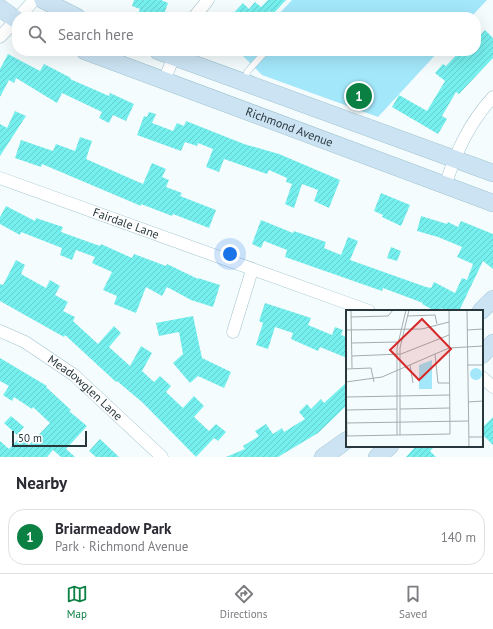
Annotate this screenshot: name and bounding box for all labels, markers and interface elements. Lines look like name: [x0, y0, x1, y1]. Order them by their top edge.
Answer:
search box: [12, 12, 481, 56]
icon: search: [26, 23, 48, 45]
text: Search here: [58, 25, 134, 44]
pin: 1: [346, 81, 372, 111]
street label: Richmond Avenue: [244, 104, 335, 150]
street label: Fairdale Lane: [91, 204, 161, 242]
your location: [220, 244, 240, 264]
inset map: [346, 310, 483, 447]
street label: Meadowglen Lane: [45, 352, 126, 423]
scale bar: [12, 429, 87, 448]
text: 50 m: [18, 431, 42, 445]
text: Nearby: [16, 472, 67, 494]
text: Briarmeadow Park: [55, 519, 171, 538]
text: 1: [26, 529, 34, 546]
text: 140 m: [441, 529, 476, 546]
text: Park · Richmond Avenue: [55, 538, 188, 555]
tab: Map: [66, 583, 88, 621]
tab: Directions: [220, 583, 267, 621]
tab: Saved: [399, 583, 427, 621]

